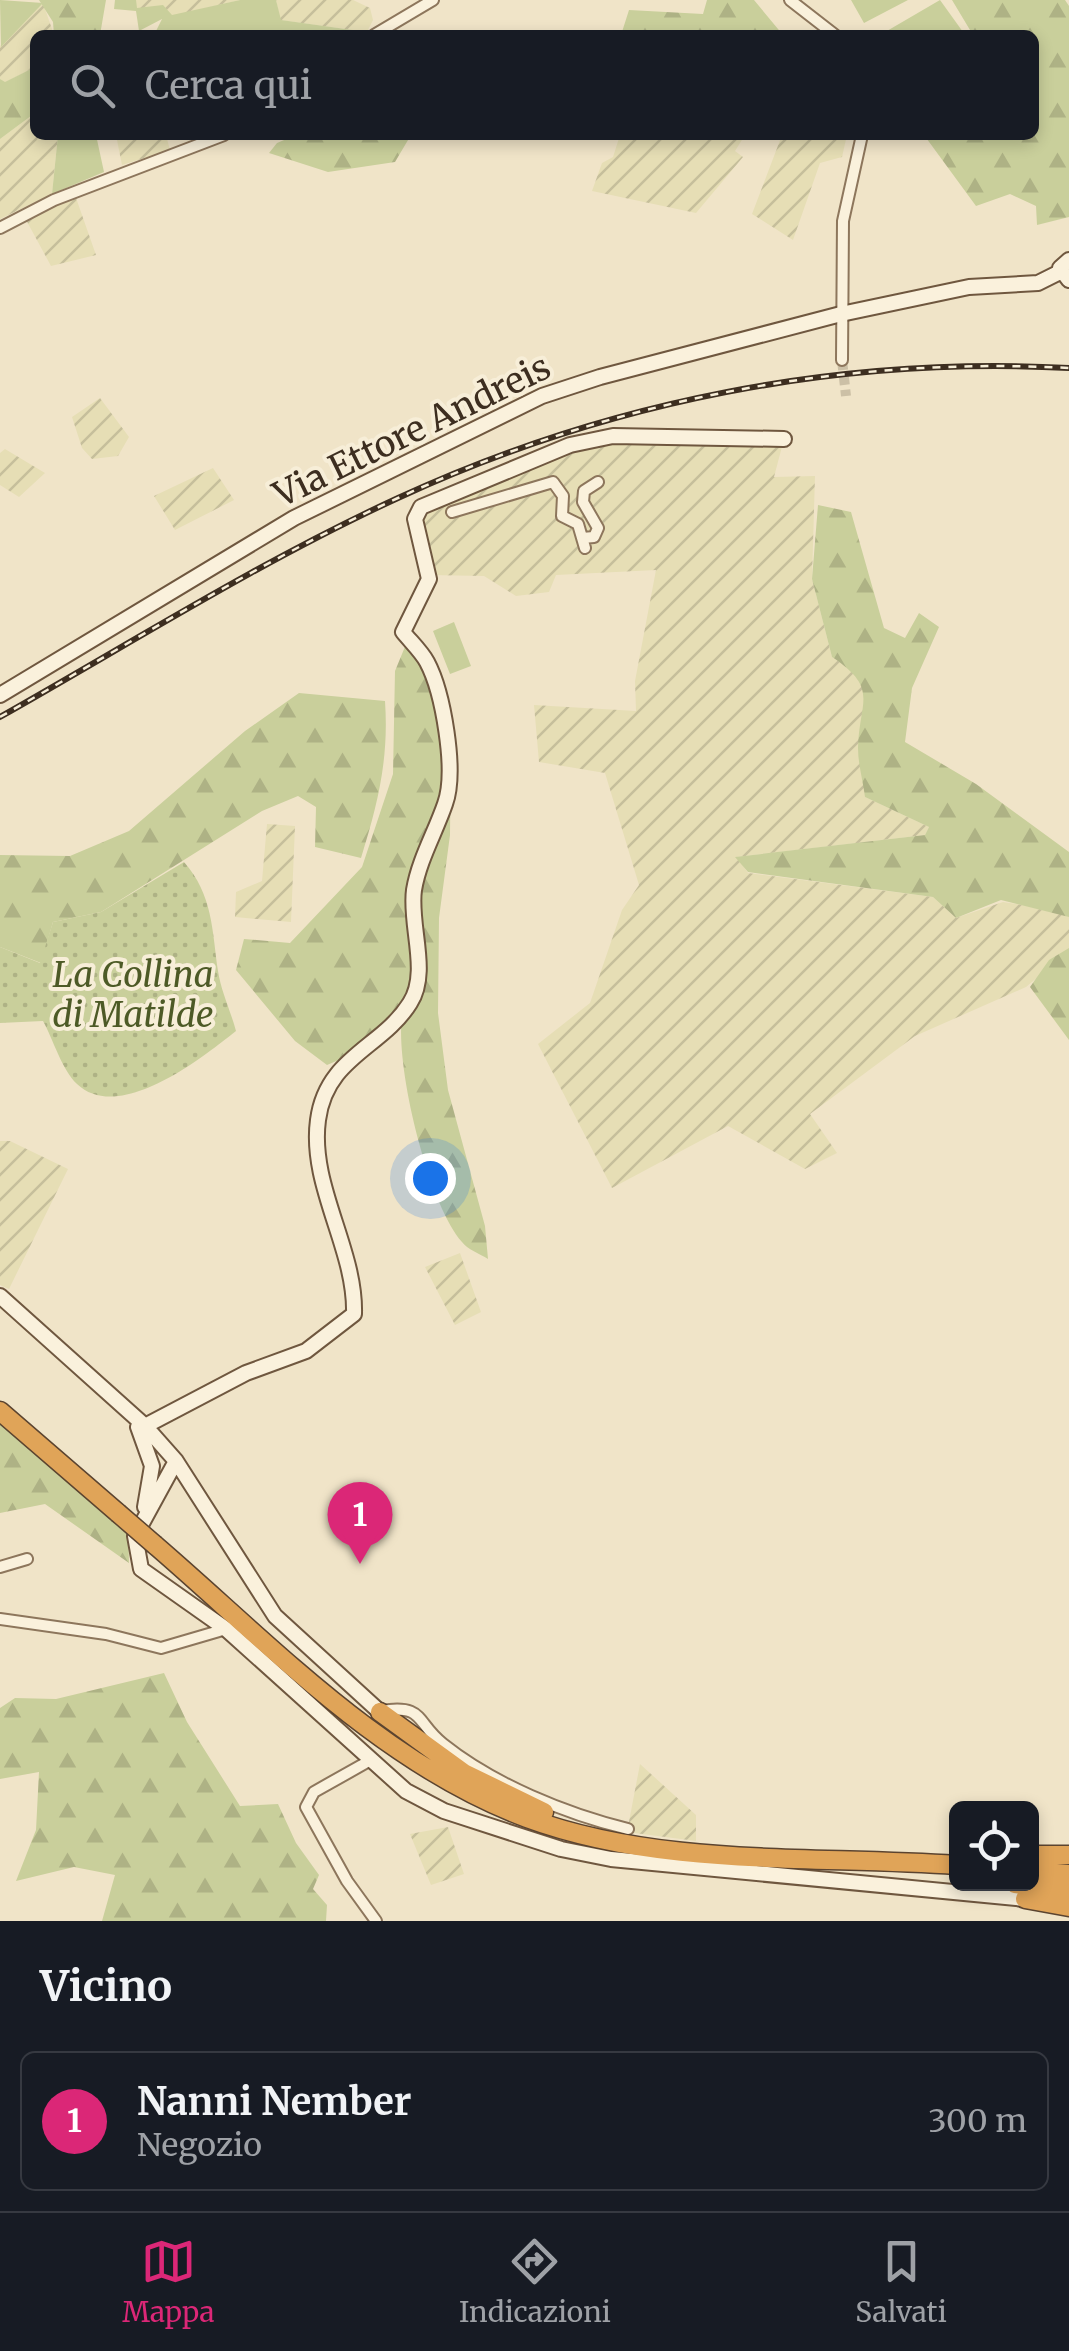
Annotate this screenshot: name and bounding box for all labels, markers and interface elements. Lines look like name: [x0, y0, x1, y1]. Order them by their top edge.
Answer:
search box: [30, 30, 1039, 140]
icon: search: [65, 58, 120, 113]
text: Cerca qui: [145, 62, 312, 109]
street label: Via Ettore Andreis: [265, 345, 558, 518]
park label: La Collina di Matilde: [52, 953, 214, 1037]
your location: [405, 1153, 456, 1204]
pin: 1: [328, 1482, 392, 1564]
map controls: [949, 1801, 1039, 1891]
button: locate: [949, 1801, 1039, 1891]
text: Vicino: [40, 1960, 172, 2012]
text: Nanni Nember: [137, 2078, 411, 2125]
text: 1: [67, 2101, 82, 2141]
text: 300 m: [928, 2101, 1027, 2141]
text: Negozio: [137, 2125, 262, 2165]
tab: Mappa: [122, 2234, 215, 2330]
tab: Indicazioni: [459, 2234, 611, 2330]
tab: Salvati: [855, 2234, 947, 2330]

